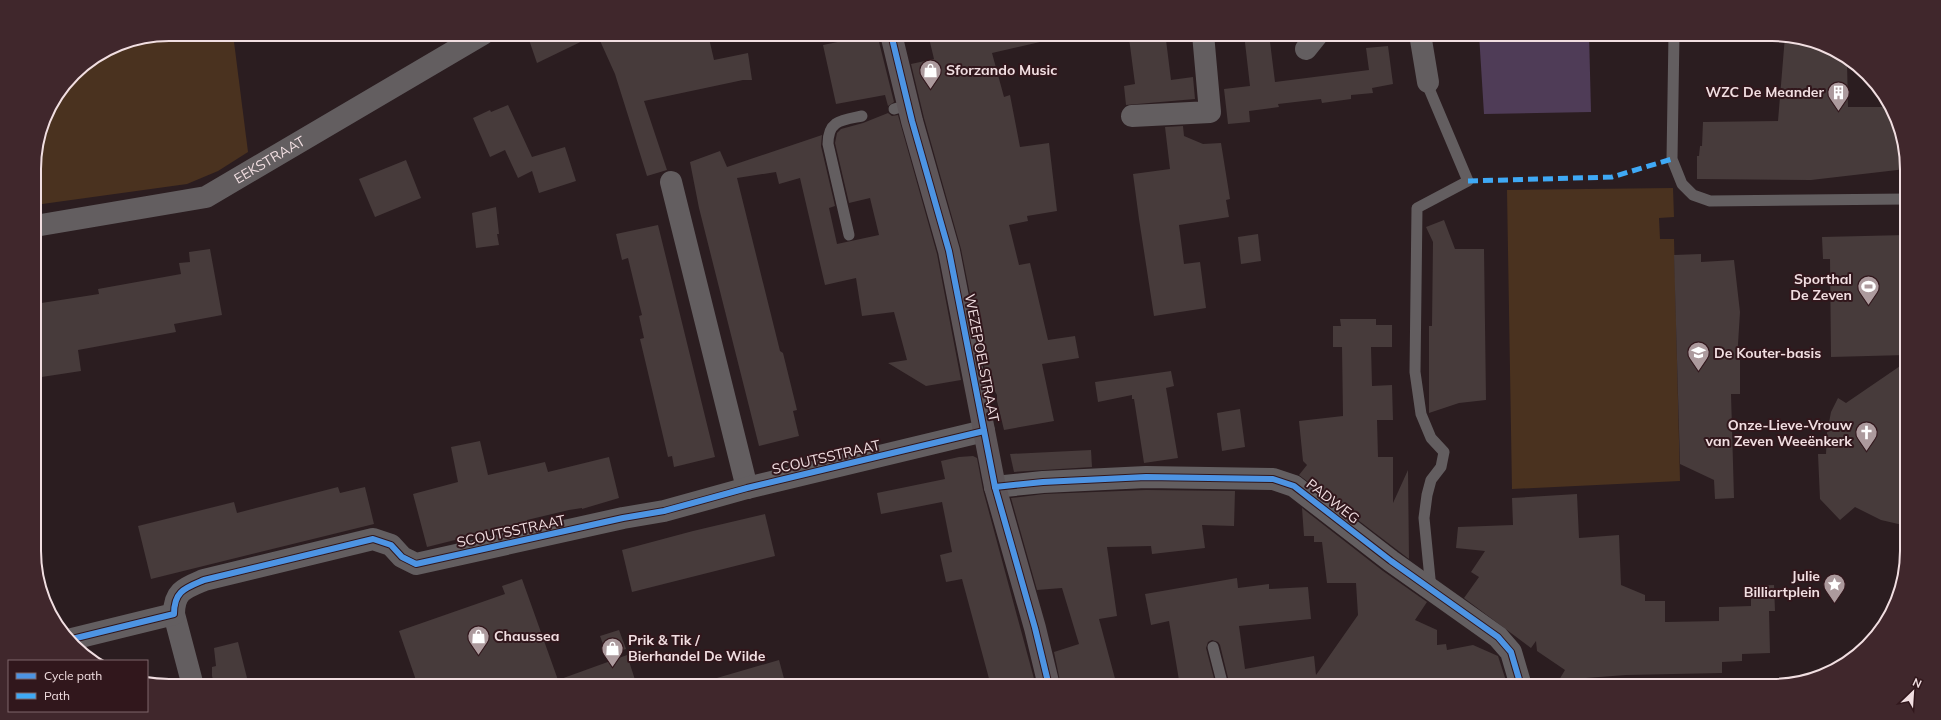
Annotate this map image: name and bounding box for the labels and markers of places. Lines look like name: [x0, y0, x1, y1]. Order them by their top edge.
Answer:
shop icon: Sforzando Music: [917, 57, 943, 90]
place label: Sforzando Music: [946, 61, 1057, 79]
building icon: WZC De Meander: [1826, 79, 1852, 112]
place label: WZC De Meander: [1706, 83, 1824, 101]
place label: Sporthal De Zeven: [1790, 270, 1852, 304]
sports icon: Sporthal De Zeven: [1855, 274, 1881, 307]
school or university icon: De Kouter-basis: [1685, 340, 1711, 373]
place label: De Kouter-basis: [1714, 344, 1821, 362]
place label: Onze-Lieve-Vrouw van Zeven Weeënkerk: [1705, 416, 1853, 450]
church icon: Onze-Lieve-Vrouw van Zeven Weeënkerk: [1854, 420, 1880, 453]
place label: Julie Billiartplein: [1744, 567, 1820, 601]
place icon: Julie Billiartplein: [1822, 571, 1848, 604]
shop icon: Chaussea: [465, 623, 491, 656]
place label: Chaussea: [494, 627, 559, 645]
place label: Prik & Tik / Bierhandel De Wilde: [628, 631, 766, 665]
shop icon: Prik & Tik / Bierhandel De Wilde: [599, 635, 625, 668]

